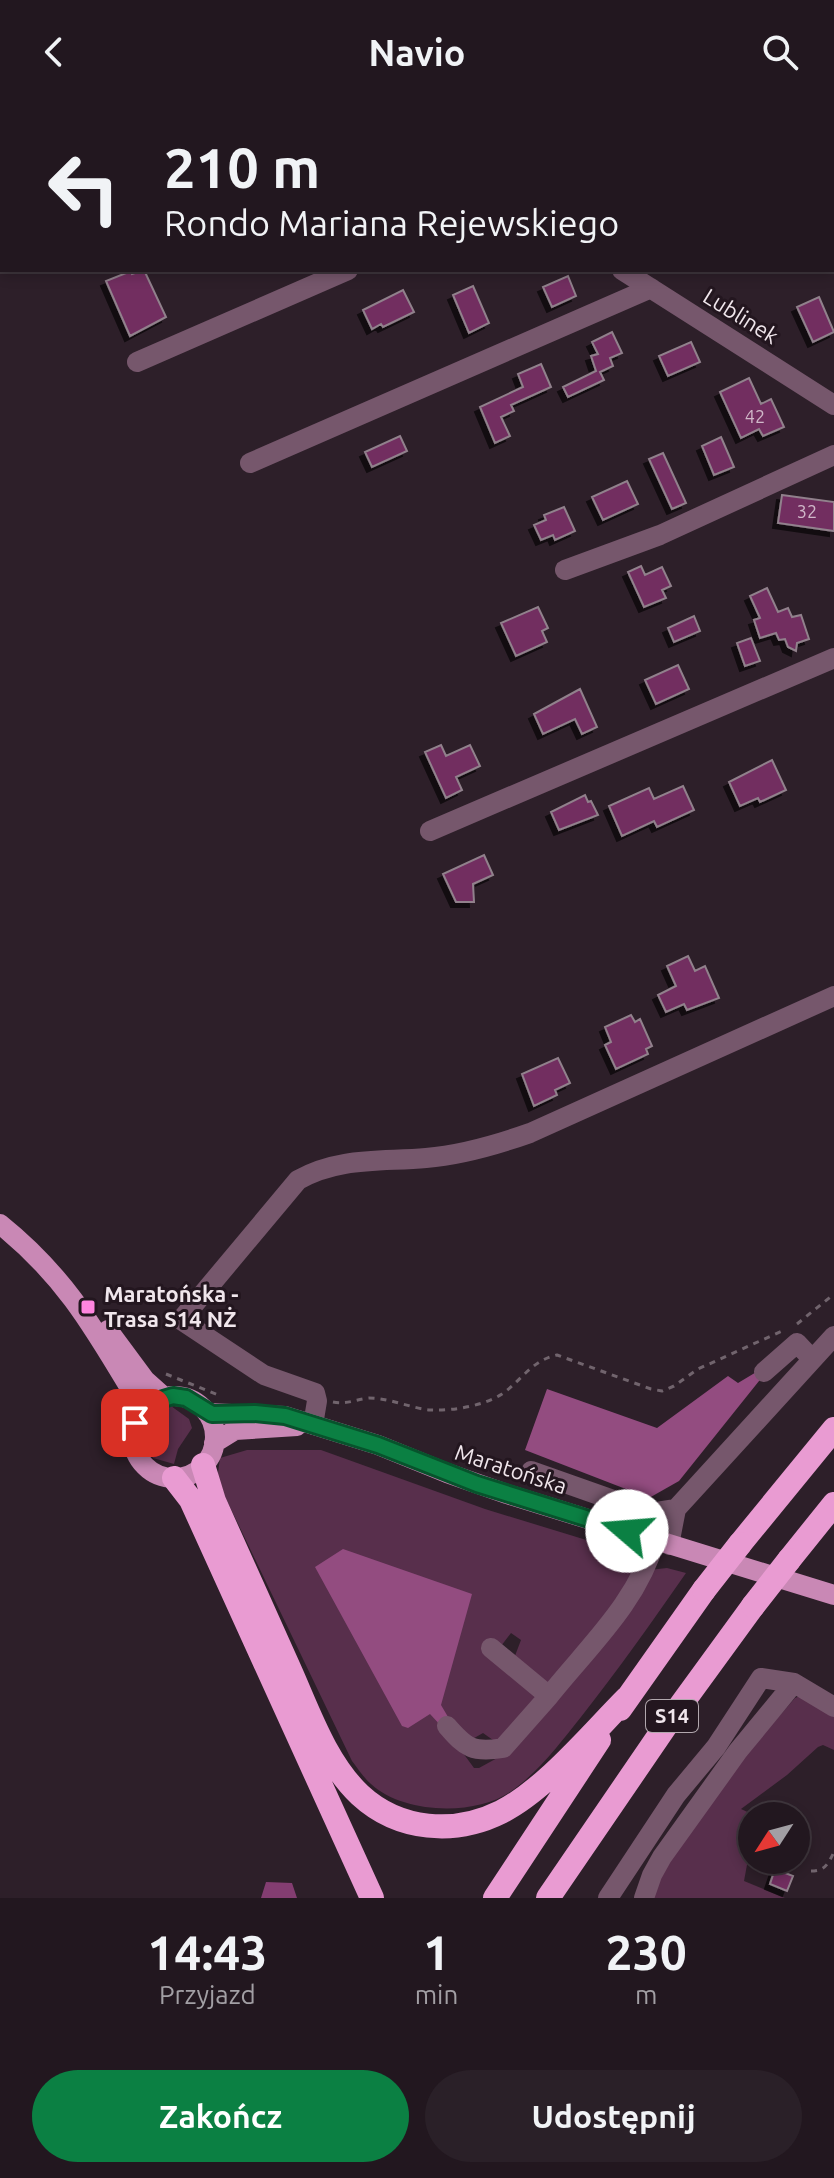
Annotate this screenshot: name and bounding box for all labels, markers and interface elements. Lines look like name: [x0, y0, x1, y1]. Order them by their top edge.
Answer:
icon: back: [32, 30, 76, 74]
icon: search: [758, 30, 802, 74]
text: Navio: [369, 32, 465, 73]
icon: left: [32, 136, 136, 240]
text: 210 m: [164, 136, 320, 199]
text: Rondo Mariana Rejewskiego: [164, 202, 619, 243]
street label: Lublinek: [699, 283, 783, 348]
house number: 42: [745, 406, 765, 426]
house number: 32: [797, 501, 817, 521]
place label: Maratońska - Trasa S14 NŻ: [104, 1281, 239, 1331]
marker: Maratońska - Trasa S14 NŻ: [79, 1298, 97, 1316]
pin: [101, 1389, 169, 1457]
icon: arrive: [113, 1401, 157, 1445]
street label: Maratońska: [452, 1439, 570, 1498]
position arrow: [585, 1489, 669, 1573]
road number: S14: [646, 1700, 698, 1732]
north arrow: [738, 1802, 810, 1874]
map controls: [738, 1802, 810, 1874]
text: 14:43: [147, 1925, 267, 1979]
text: 1: [423, 1925, 450, 1979]
text: 230: [606, 1925, 687, 1979]
text: Przyjazd: [159, 1980, 256, 2009]
text: min: [415, 1980, 458, 2009]
text: m: [635, 1980, 657, 2009]
button: Zakończ: [32, 2070, 409, 2162]
button: Udostępnij: [425, 2070, 802, 2162]

